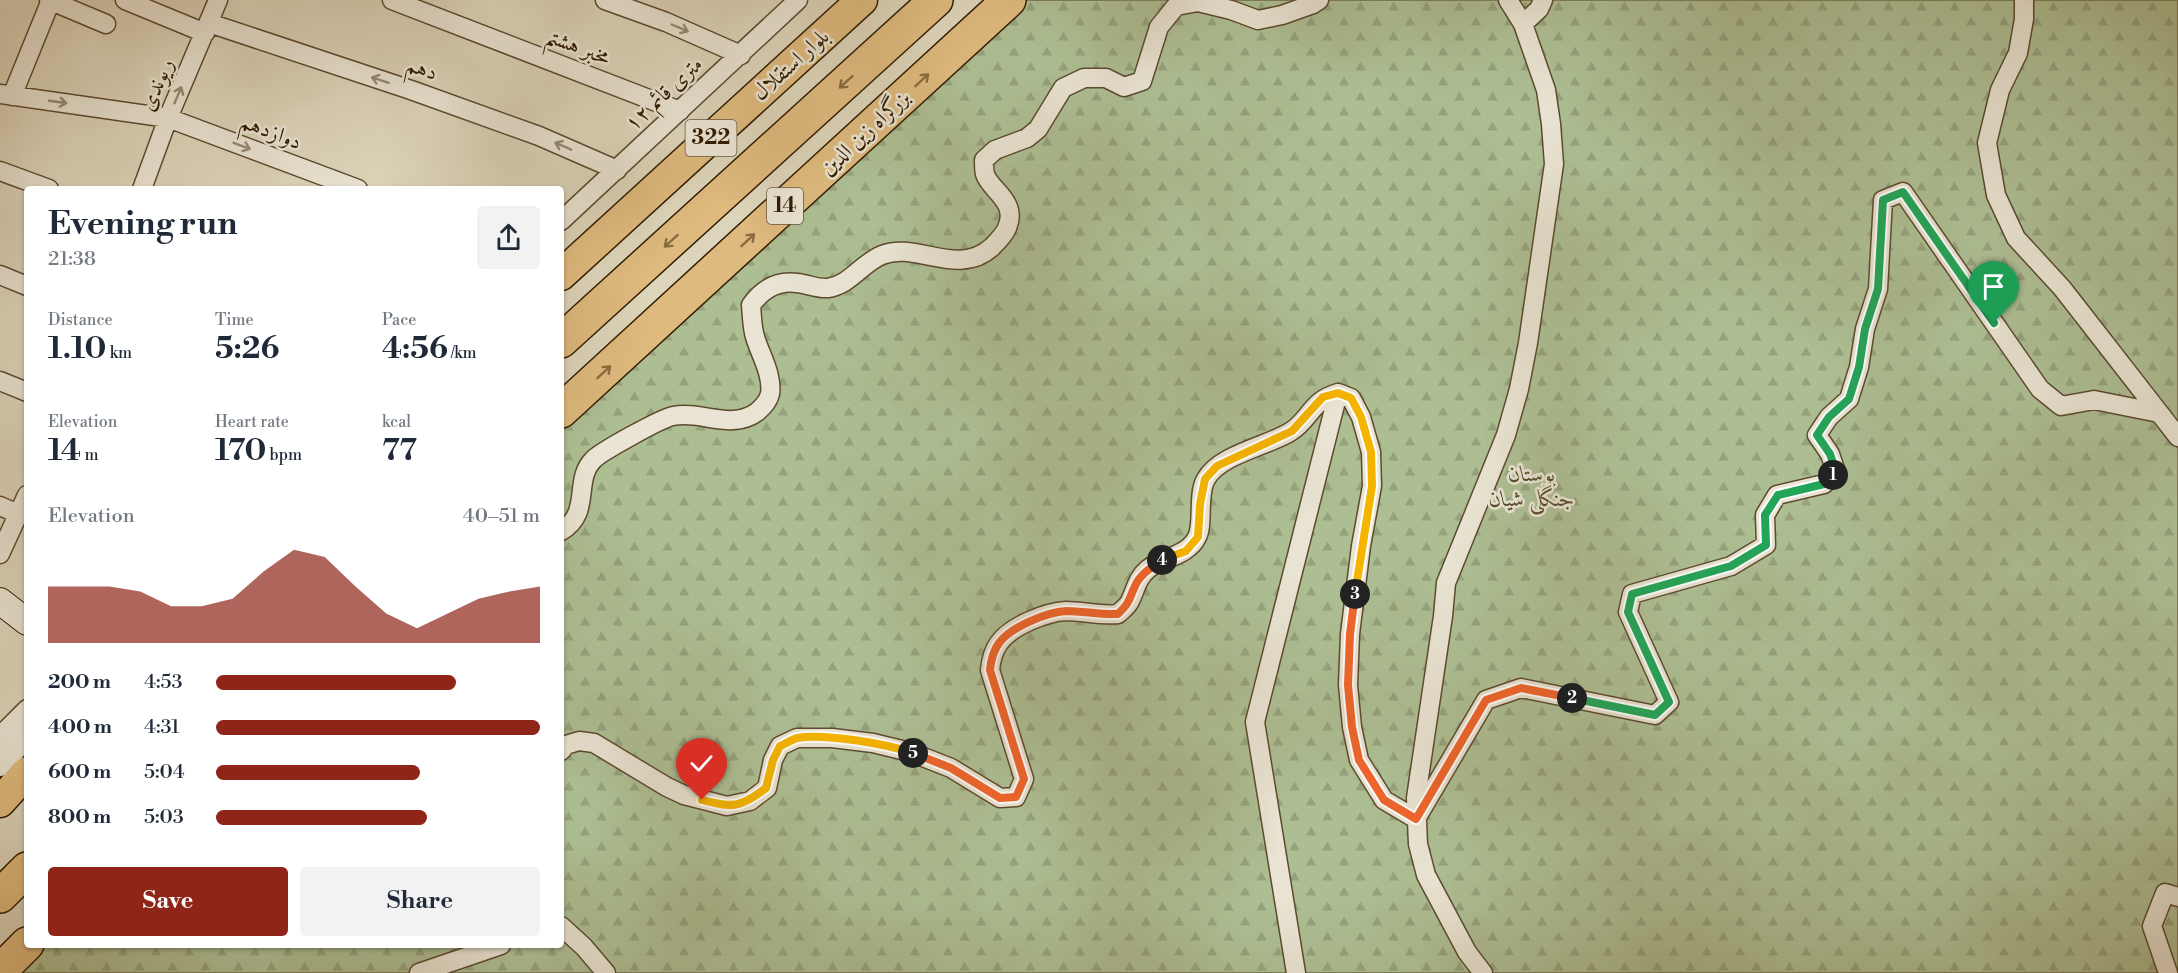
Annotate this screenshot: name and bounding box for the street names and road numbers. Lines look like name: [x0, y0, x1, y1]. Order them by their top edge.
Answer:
street label: مخبر هشتم: [540, 22, 615, 78]
street label: بلوار استقلال: [747, 23, 835, 107]
street label: دهم: [401, 51, 441, 93]
street label: ۱۲ متری قائم: [619, 51, 712, 141]
street label: ریوندی: [134, 55, 180, 115]
street label: بزرگراه زین الدین: [813, 83, 916, 182]
street label: دوازدهم: [234, 108, 306, 162]
road number: 322: [686, 120, 736, 156]
road number: 14: [767, 188, 803, 224]

